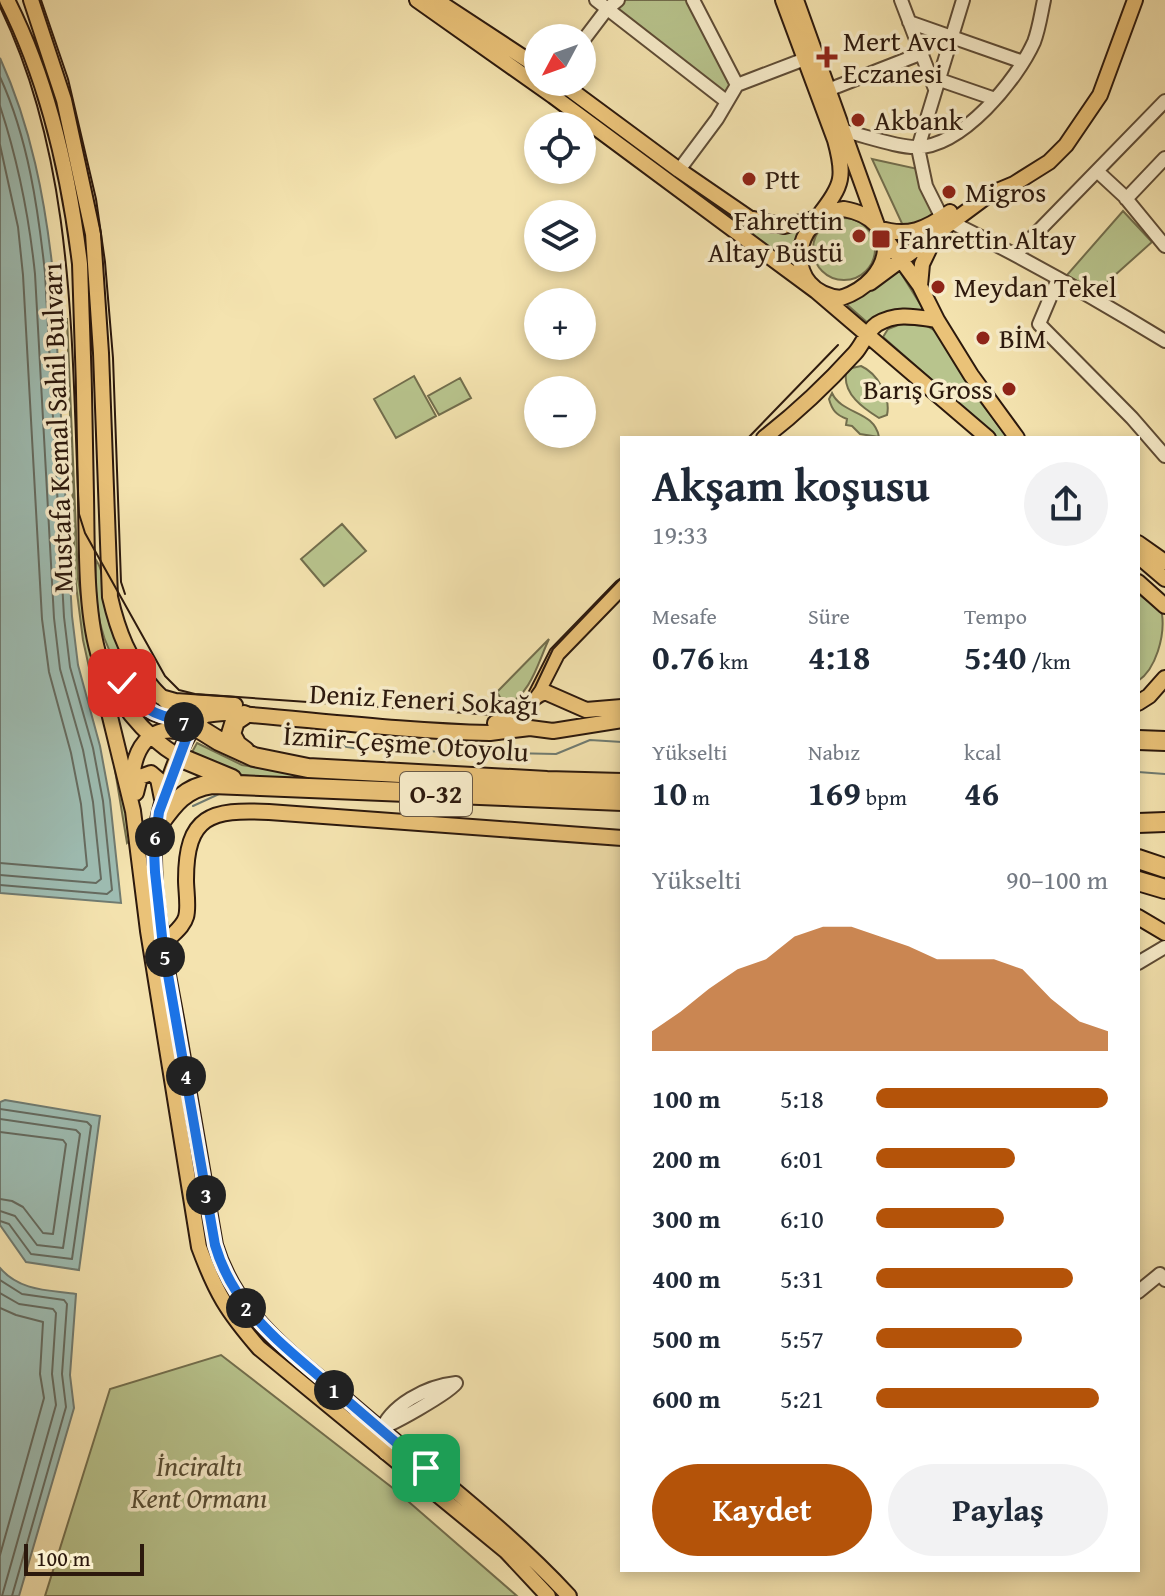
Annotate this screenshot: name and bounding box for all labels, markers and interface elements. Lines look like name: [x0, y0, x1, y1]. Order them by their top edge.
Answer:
place label: Mert Avcı Eczanesi: [843, 20, 957, 93]
north arrow: [524, 24, 596, 96]
map controls: [524, 24, 596, 448]
marker: Mert Avcı Eczanesi: [818, 48, 836, 66]
place label: Akbank: [874, 99, 964, 140]
marker: Akbank: [849, 111, 867, 129]
button: locate: [524, 112, 596, 184]
place label: Ptt: [765, 158, 800, 199]
marker: Ptt: [740, 170, 758, 188]
place label: Migros: [965, 171, 1046, 212]
marker: Migros: [940, 183, 958, 201]
place label: Fahrettin Altay Büstü: [708, 199, 843, 272]
button: layers: [524, 200, 596, 272]
place label: Fahrettin Altay: [899, 218, 1076, 259]
marker: Fahrettin Altay Büstü: [850, 227, 868, 245]
marker: Fahrettin Altay: [870, 228, 892, 250]
street label: Mustafa Kemal Sahil Bulvarı: [30, 262, 83, 594]
place label: Meydan Tekel: [954, 266, 1117, 307]
marker: Meydan Tekel: [929, 278, 947, 296]
button: +: [524, 288, 596, 360]
place label: BİM: [999, 317, 1046, 358]
marker: BİM: [974, 329, 992, 347]
place label: Barış Gross: [863, 368, 993, 409]
button: −: [524, 376, 596, 448]
marker: Barış Gross: [1000, 380, 1018, 398]
text: Akşam koşusu: [652, 453, 930, 517]
button: share: [1024, 462, 1108, 546]
text: 19:33: [652, 515, 708, 554]
text: Mesafe: [652, 600, 717, 632]
text: Süre: [808, 600, 850, 632]
text: Tempo: [964, 600, 1027, 632]
text: 0.76: [652, 632, 714, 681]
text: 4:18: [808, 632, 870, 681]
text: 5:40: [964, 632, 1026, 681]
text: km: [714, 645, 748, 677]
text: /km: [1026, 645, 1071, 677]
pin: [88, 649, 156, 717]
icon: check: [100, 661, 144, 705]
street label: Deniz Feneri Sokağı: [308, 672, 540, 725]
pin: 7: [164, 702, 204, 742]
text: 7: [178, 706, 190, 738]
street label: İzmir-Çeşme Otoyolu: [282, 713, 530, 772]
text: Yükselti: [652, 736, 727, 768]
text: Nabız: [808, 736, 860, 768]
text: kcal: [964, 736, 1002, 768]
text: 10: [652, 768, 687, 817]
text: 169: [808, 768, 861, 817]
text: 46: [964, 768, 999, 817]
road number: O-32: [400, 772, 472, 816]
text: m: [687, 781, 710, 813]
text: bpm: [861, 781, 907, 813]
pin: 6: [135, 817, 175, 857]
text: 6: [149, 821, 161, 853]
text: Yükselti: [652, 860, 741, 899]
text: 90–100 m: [1006, 860, 1108, 899]
pin: 5: [145, 937, 185, 977]
text: 5: [159, 941, 171, 973]
pin: 4: [166, 1056, 206, 1096]
text: 4: [180, 1060, 192, 1092]
text: 100 m: [652, 1079, 720, 1118]
text: 5:18: [780, 1079, 824, 1118]
text: 200 m: [652, 1139, 720, 1178]
text: 6:01: [780, 1139, 824, 1178]
pin: 3: [186, 1175, 226, 1215]
text: 3: [200, 1179, 212, 1211]
text: 300 m: [652, 1199, 720, 1238]
text: 6:10: [780, 1199, 824, 1238]
text: 400 m: [652, 1259, 720, 1298]
text: 5:31: [780, 1259, 824, 1298]
pin: 2: [226, 1288, 266, 1328]
text: 2: [240, 1292, 252, 1324]
text: 500 m: [652, 1319, 720, 1358]
text: 5:57: [780, 1319, 824, 1358]
pin: 1: [314, 1370, 354, 1410]
text: 1: [328, 1374, 340, 1406]
text: 600 m: [652, 1379, 720, 1418]
text: 5:21: [780, 1379, 824, 1418]
pin: [392, 1434, 460, 1502]
park label: İnciraltı Kent Ormanı: [130, 1445, 267, 1518]
icon: arrive: [404, 1446, 448, 1490]
button: Kaydet: [652, 1464, 872, 1556]
button: Paylaş: [888, 1464, 1108, 1556]
scale bar: [24, 1540, 144, 1576]
text: 100 m: [36, 1542, 91, 1574]

